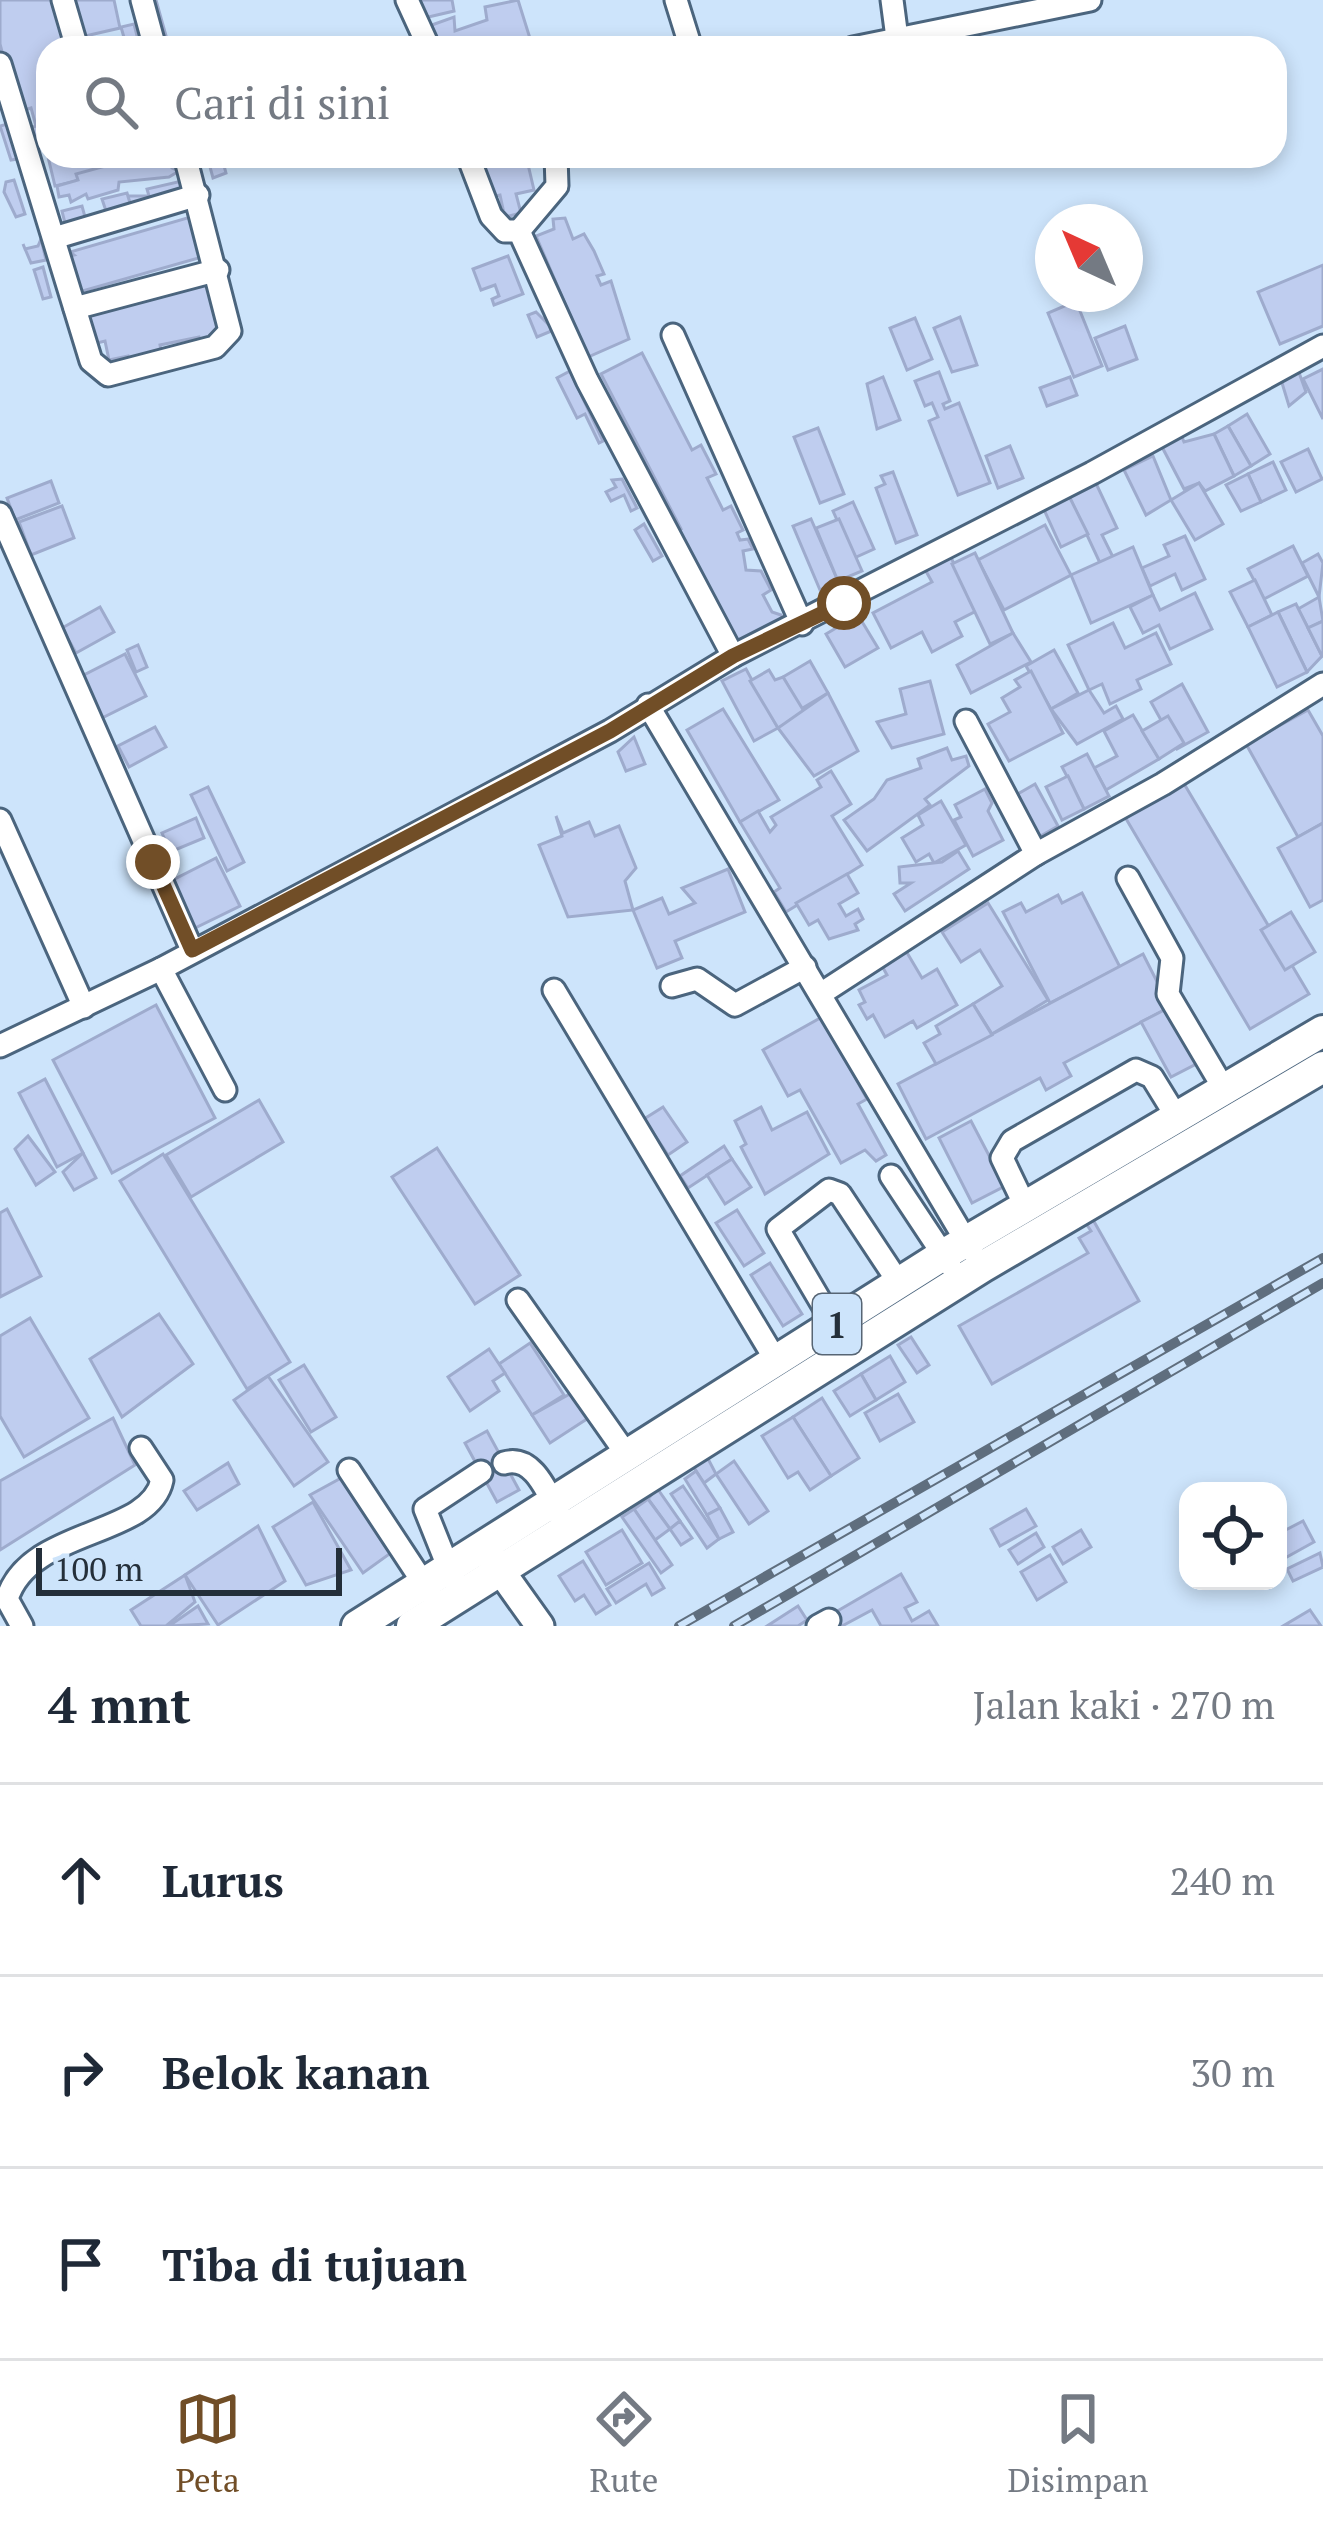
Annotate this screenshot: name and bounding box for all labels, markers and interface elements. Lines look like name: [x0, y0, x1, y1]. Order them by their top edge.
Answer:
search box: [36, 36, 1287, 168]
icon: search: [78, 69, 144, 135]
text: Cari di sini: [174, 72, 390, 132]
north arrow: [1035, 204, 1143, 312]
route start: [817, 576, 871, 630]
route end: [126, 835, 180, 889]
road number: 1: [813, 1294, 861, 1354]
map controls: [1179, 1482, 1287, 1590]
button: locate: [1179, 1482, 1287, 1590]
scale bar: [36, 1542, 342, 1595]
text: 100 m: [54, 1547, 143, 1590]
text: 4 mnt: [48, 1670, 191, 1738]
text: Jalan kaki · 270 m: [972, 1678, 1275, 1730]
icon: ahead: [48, 1847, 114, 1913]
text: Lurus: [162, 1850, 284, 1910]
text: 240 m: [1170, 1854, 1275, 1906]
icon: right: [48, 2039, 114, 2105]
text: Belok kanan: [162, 2042, 430, 2102]
text: 30 m: [1190, 2046, 1275, 2098]
icon: arrive: [48, 2231, 114, 2297]
text: Tiba di tujuan: [162, 2234, 467, 2294]
tab: Peta: [175, 2386, 241, 2501]
tab: Rute: [590, 2386, 658, 2501]
tab: Disimpan: [1008, 2386, 1148, 2501]

